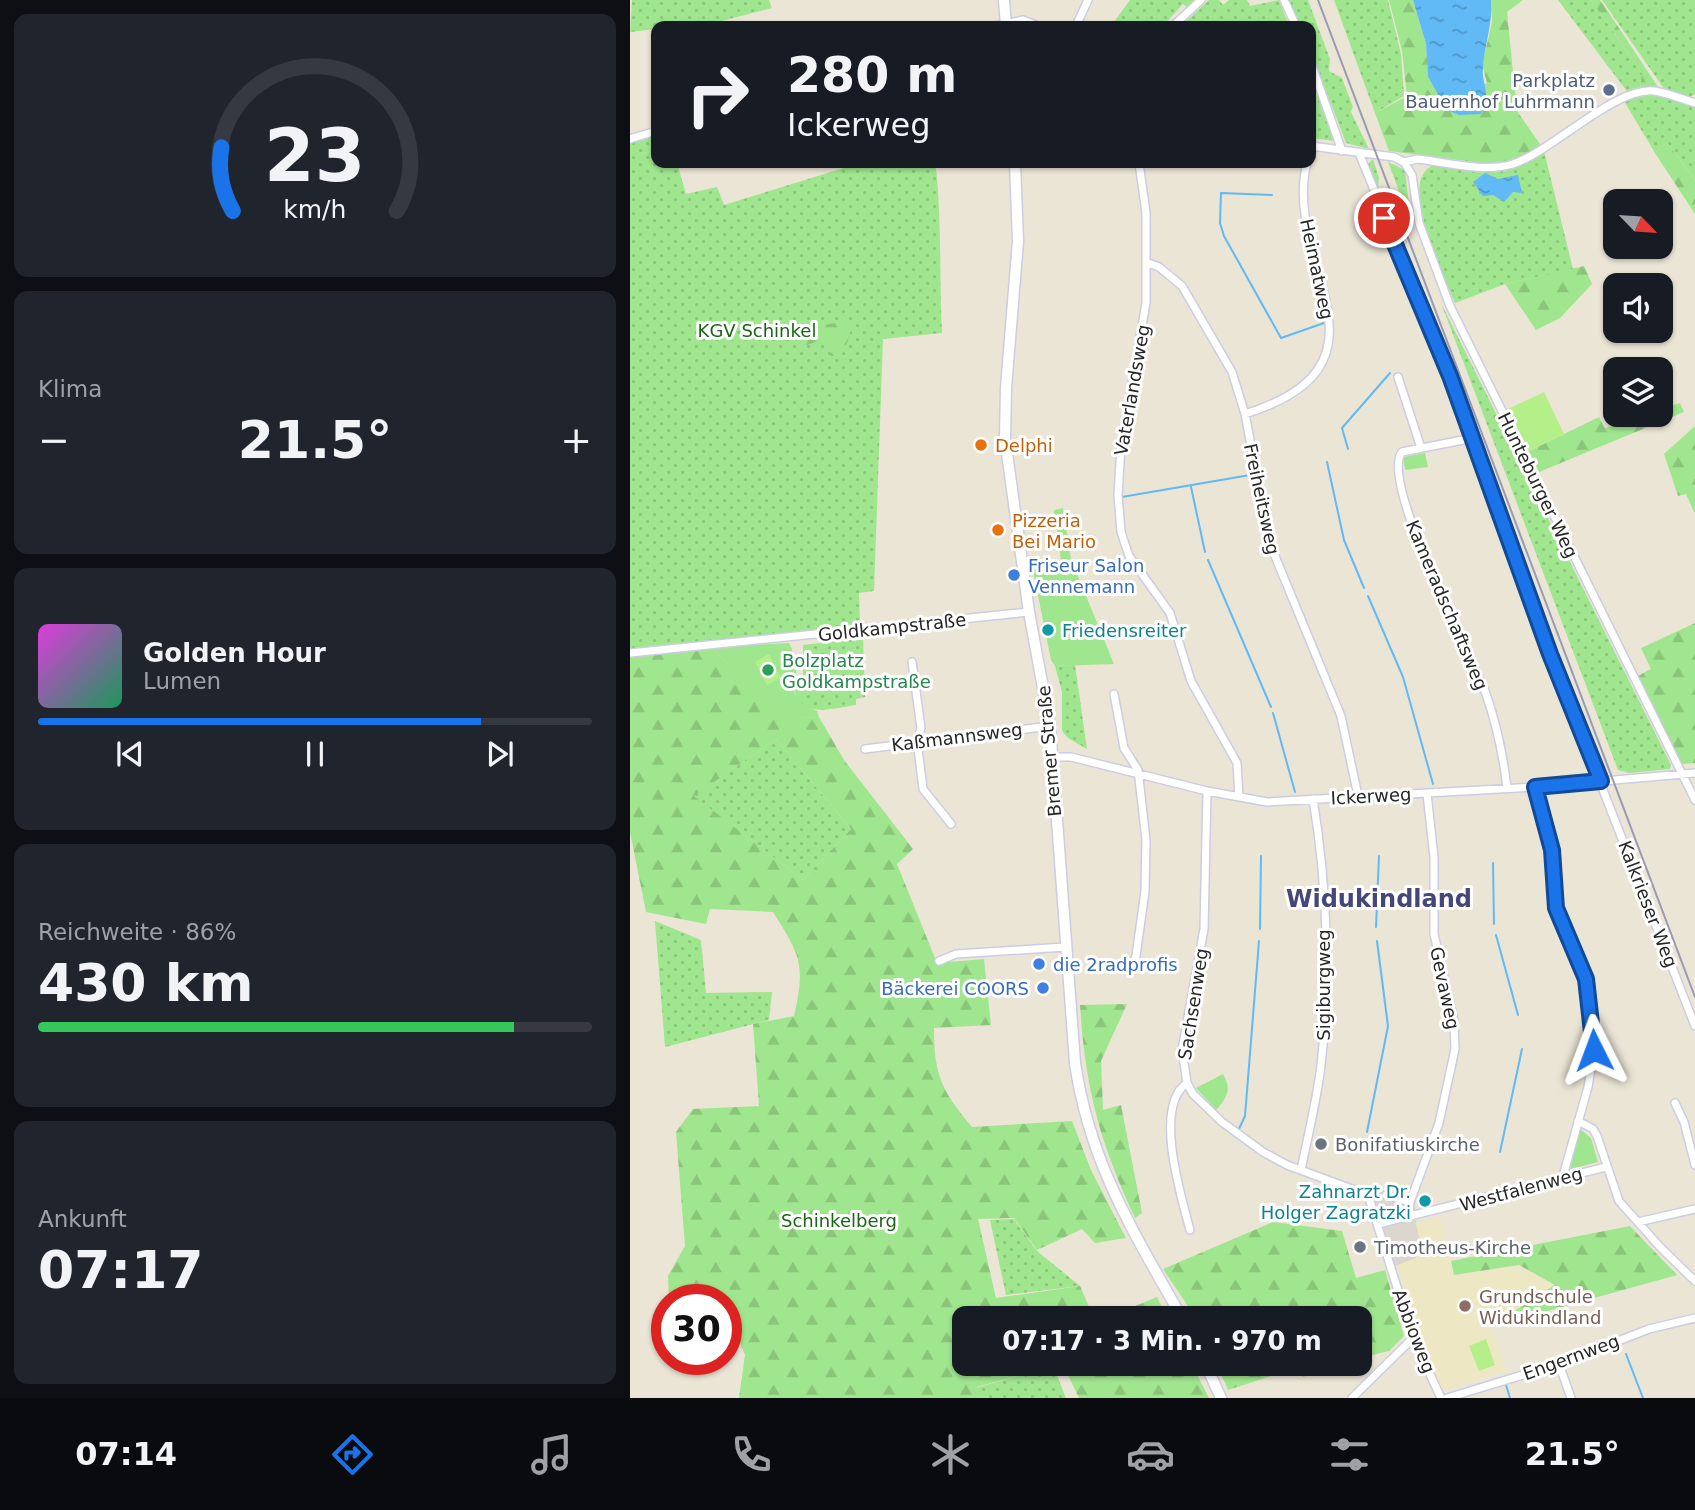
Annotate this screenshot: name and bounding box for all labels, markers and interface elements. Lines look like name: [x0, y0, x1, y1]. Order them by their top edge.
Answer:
text: 280 m: [787, 47, 957, 104]
icon: right: [672, 49, 763, 140]
place label: Parkplatz Bauernhof Luhrmann: [1405, 70, 1595, 112]
marker: Parkplatz Bauernhof Luhrmann: [1601, 82, 1617, 98]
text: Ickerweg: [787, 106, 930, 144]
text: 23: [264, 114, 366, 199]
pin: [1354, 188, 1414, 248]
north arrow: [1603, 189, 1673, 259]
map controls: [1603, 189, 1673, 427]
text: km/h: [283, 195, 347, 224]
icon: arrive: [1365, 199, 1403, 237]
street label: Heimatweg: [1296, 217, 1338, 321]
button: sound: [1603, 273, 1673, 343]
park label: KGV Schinkel: [698, 320, 816, 341]
street label: Vaterlandsweg: [1110, 323, 1154, 457]
button: layers: [1603, 357, 1673, 427]
text: Klima: [38, 376, 102, 402]
street label: Hunteburger Weg: [1494, 409, 1582, 561]
text: 21.5°: [238, 410, 392, 470]
text: −: [38, 418, 70, 462]
text: +: [560, 418, 592, 462]
place label: Delphi: [995, 435, 1053, 456]
marker: Delphi: [973, 437, 989, 453]
street label: Freiheitsweg: [1240, 441, 1284, 557]
place label: Pizzeria Bei Mario: [1012, 510, 1096, 552]
street label: Kameradschaftsweg: [1402, 517, 1492, 693]
marker: Pizzeria Bei Mario: [990, 522, 1006, 538]
place label: Friseur Salon Vennemann: [1028, 555, 1144, 597]
marker: Friseur Salon Vennemann: [1006, 567, 1022, 583]
street label: Goldkampstraße: [817, 609, 967, 645]
place label: Friedensreiter: [1062, 620, 1187, 641]
marker: Friedensreiter: [1040, 622, 1056, 638]
text: Golden Hour: [143, 638, 326, 668]
place label: Bolzplatz Goldkampstraße: [782, 650, 931, 692]
marker: Bolzplatz Goldkampstraße: [760, 662, 776, 678]
text: Lumen: [143, 668, 221, 694]
street label: Bremer Straße: [1033, 685, 1065, 817]
street label: Kaßmannsweg: [890, 719, 1024, 755]
icon: previous: [111, 735, 149, 773]
icon: pause: [296, 735, 334, 773]
icon: next: [481, 735, 519, 773]
street label: Ickerweg: [1330, 783, 1412, 809]
street label: Kalkrieser Weg: [1614, 838, 1682, 970]
district label: Widukindland: [1286, 885, 1472, 913]
text: Reichweite · 86%: [38, 919, 236, 945]
street label: Sigiburgweg: [1313, 929, 1334, 1041]
street label: Gevaweg: [1426, 945, 1464, 1031]
street label: Sachsenweg: [1174, 947, 1212, 1061]
text: 430 km: [38, 953, 253, 1013]
place label: die 2radprofis: [1053, 954, 1178, 975]
marker: die 2radprofis: [1031, 956, 1047, 972]
place label: Bäckerei COORS: [881, 978, 1029, 999]
marker: Bäckerei COORS: [1035, 980, 1051, 996]
position arrow: [1557, 1013, 1631, 1087]
place label: Bonifatiuskirche: [1335, 1134, 1480, 1155]
marker: Bonifatiuskirche: [1313, 1136, 1329, 1152]
street label: Westfalenweg: [1457, 1163, 1585, 1215]
place label: Zahnarzt Dr. Holger Zagratzki: [1261, 1181, 1411, 1223]
marker: Zahnarzt Dr. Holger Zagratzki: [1417, 1193, 1433, 1209]
text: Ankunft: [38, 1206, 127, 1232]
park label: Schinkelberg: [781, 1210, 897, 1231]
place label: Timotheus-Kirche: [1373, 1237, 1531, 1258]
marker: Timotheus-Kirche: [1352, 1239, 1368, 1255]
text: 07:17: [38, 1240, 204, 1300]
speed limit sign: 30: [651, 1284, 742, 1375]
street label: Abbioweg: [1388, 1286, 1440, 1376]
place label: Grundschule Widukindland: [1479, 1286, 1601, 1328]
marker: Grundschule Widukindland: [1457, 1298, 1473, 1314]
text: 07:17 · 3 Min. · 970 m: [1002, 1326, 1322, 1356]
street label: Engernweg: [1520, 1330, 1622, 1384]
icon: directions: [328, 1430, 377, 1479]
icon: music: [527, 1430, 576, 1479]
icon: phone: [727, 1430, 776, 1479]
icon: climate: [926, 1430, 975, 1479]
icon: car: [1126, 1430, 1175, 1479]
icon: filters: [1325, 1430, 1374, 1479]
text: 07:14: [75, 1435, 177, 1473]
text: 21.5°: [1525, 1435, 1620, 1473]

